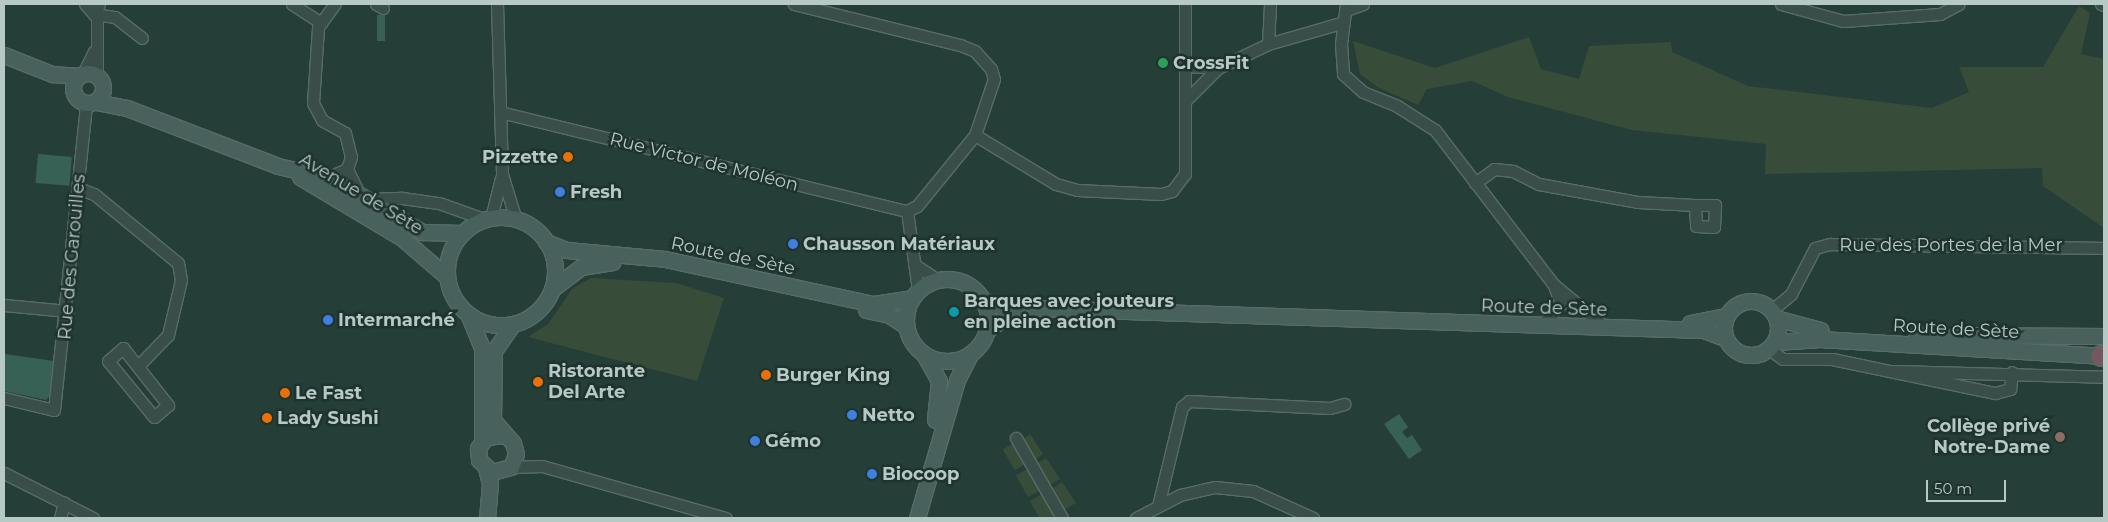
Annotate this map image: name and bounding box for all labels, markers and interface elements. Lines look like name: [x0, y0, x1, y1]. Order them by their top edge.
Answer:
place label: CrossFit: [1173, 52, 1249, 74]
marker: CrossFit: [1157, 57, 1169, 69]
street label: Rue Victor de Moléon: [607, 128, 801, 196]
place label: Pizzette: [482, 146, 558, 168]
street label: Avenue de Sète: [295, 149, 427, 239]
marker: Pizzette: [562, 151, 574, 163]
street label: Rue des Garouilles: [54, 173, 90, 341]
place label: Fresh: [570, 181, 622, 203]
marker: Fresh: [554, 186, 566, 198]
street label: Route de Sète: [669, 232, 797, 280]
place label: Chausson Matériaux: [803, 233, 995, 255]
street label: Rue des Portes de la Mer: [1839, 234, 2063, 256]
marker: Chausson Matériaux: [787, 238, 799, 250]
place label: Barques avec jouteurs en pleine action: [964, 291, 1174, 334]
street label: Route de Sète: [1480, 295, 1608, 321]
marker: Barques avec jouteurs en pleine action: [948, 306, 960, 318]
place label: Intermarché: [338, 309, 455, 331]
marker: Intermarché: [322, 314, 334, 326]
street label: Route de Sète: [1892, 315, 2020, 343]
place label: Ristorante Del Arte: [548, 361, 645, 404]
place label: Burger King: [776, 364, 890, 386]
marker: Burger King: [760, 369, 772, 381]
marker: Ristorante Del Arte: [532, 376, 544, 388]
place label: Le Fast: [295, 382, 362, 404]
marker: Le Fast: [279, 387, 291, 399]
place label: Netto: [862, 404, 915, 426]
place label: Lady Sushi: [277, 407, 379, 429]
marker: Netto: [846, 409, 858, 421]
marker: Lady Sushi: [261, 412, 273, 424]
place label: Collège privé Notre-Dame: [1927, 416, 2050, 458]
place label: Gémo: [765, 430, 821, 452]
marker: Collège privé Notre-Dame: [2054, 431, 2066, 443]
marker: Gémo: [749, 435, 761, 447]
place label: Biocoop: [882, 463, 959, 485]
marker: Biocoop: [866, 468, 878, 480]
scale bar: [1928, 470, 2008, 502]
text: 50 m: [1934, 479, 1972, 498]

